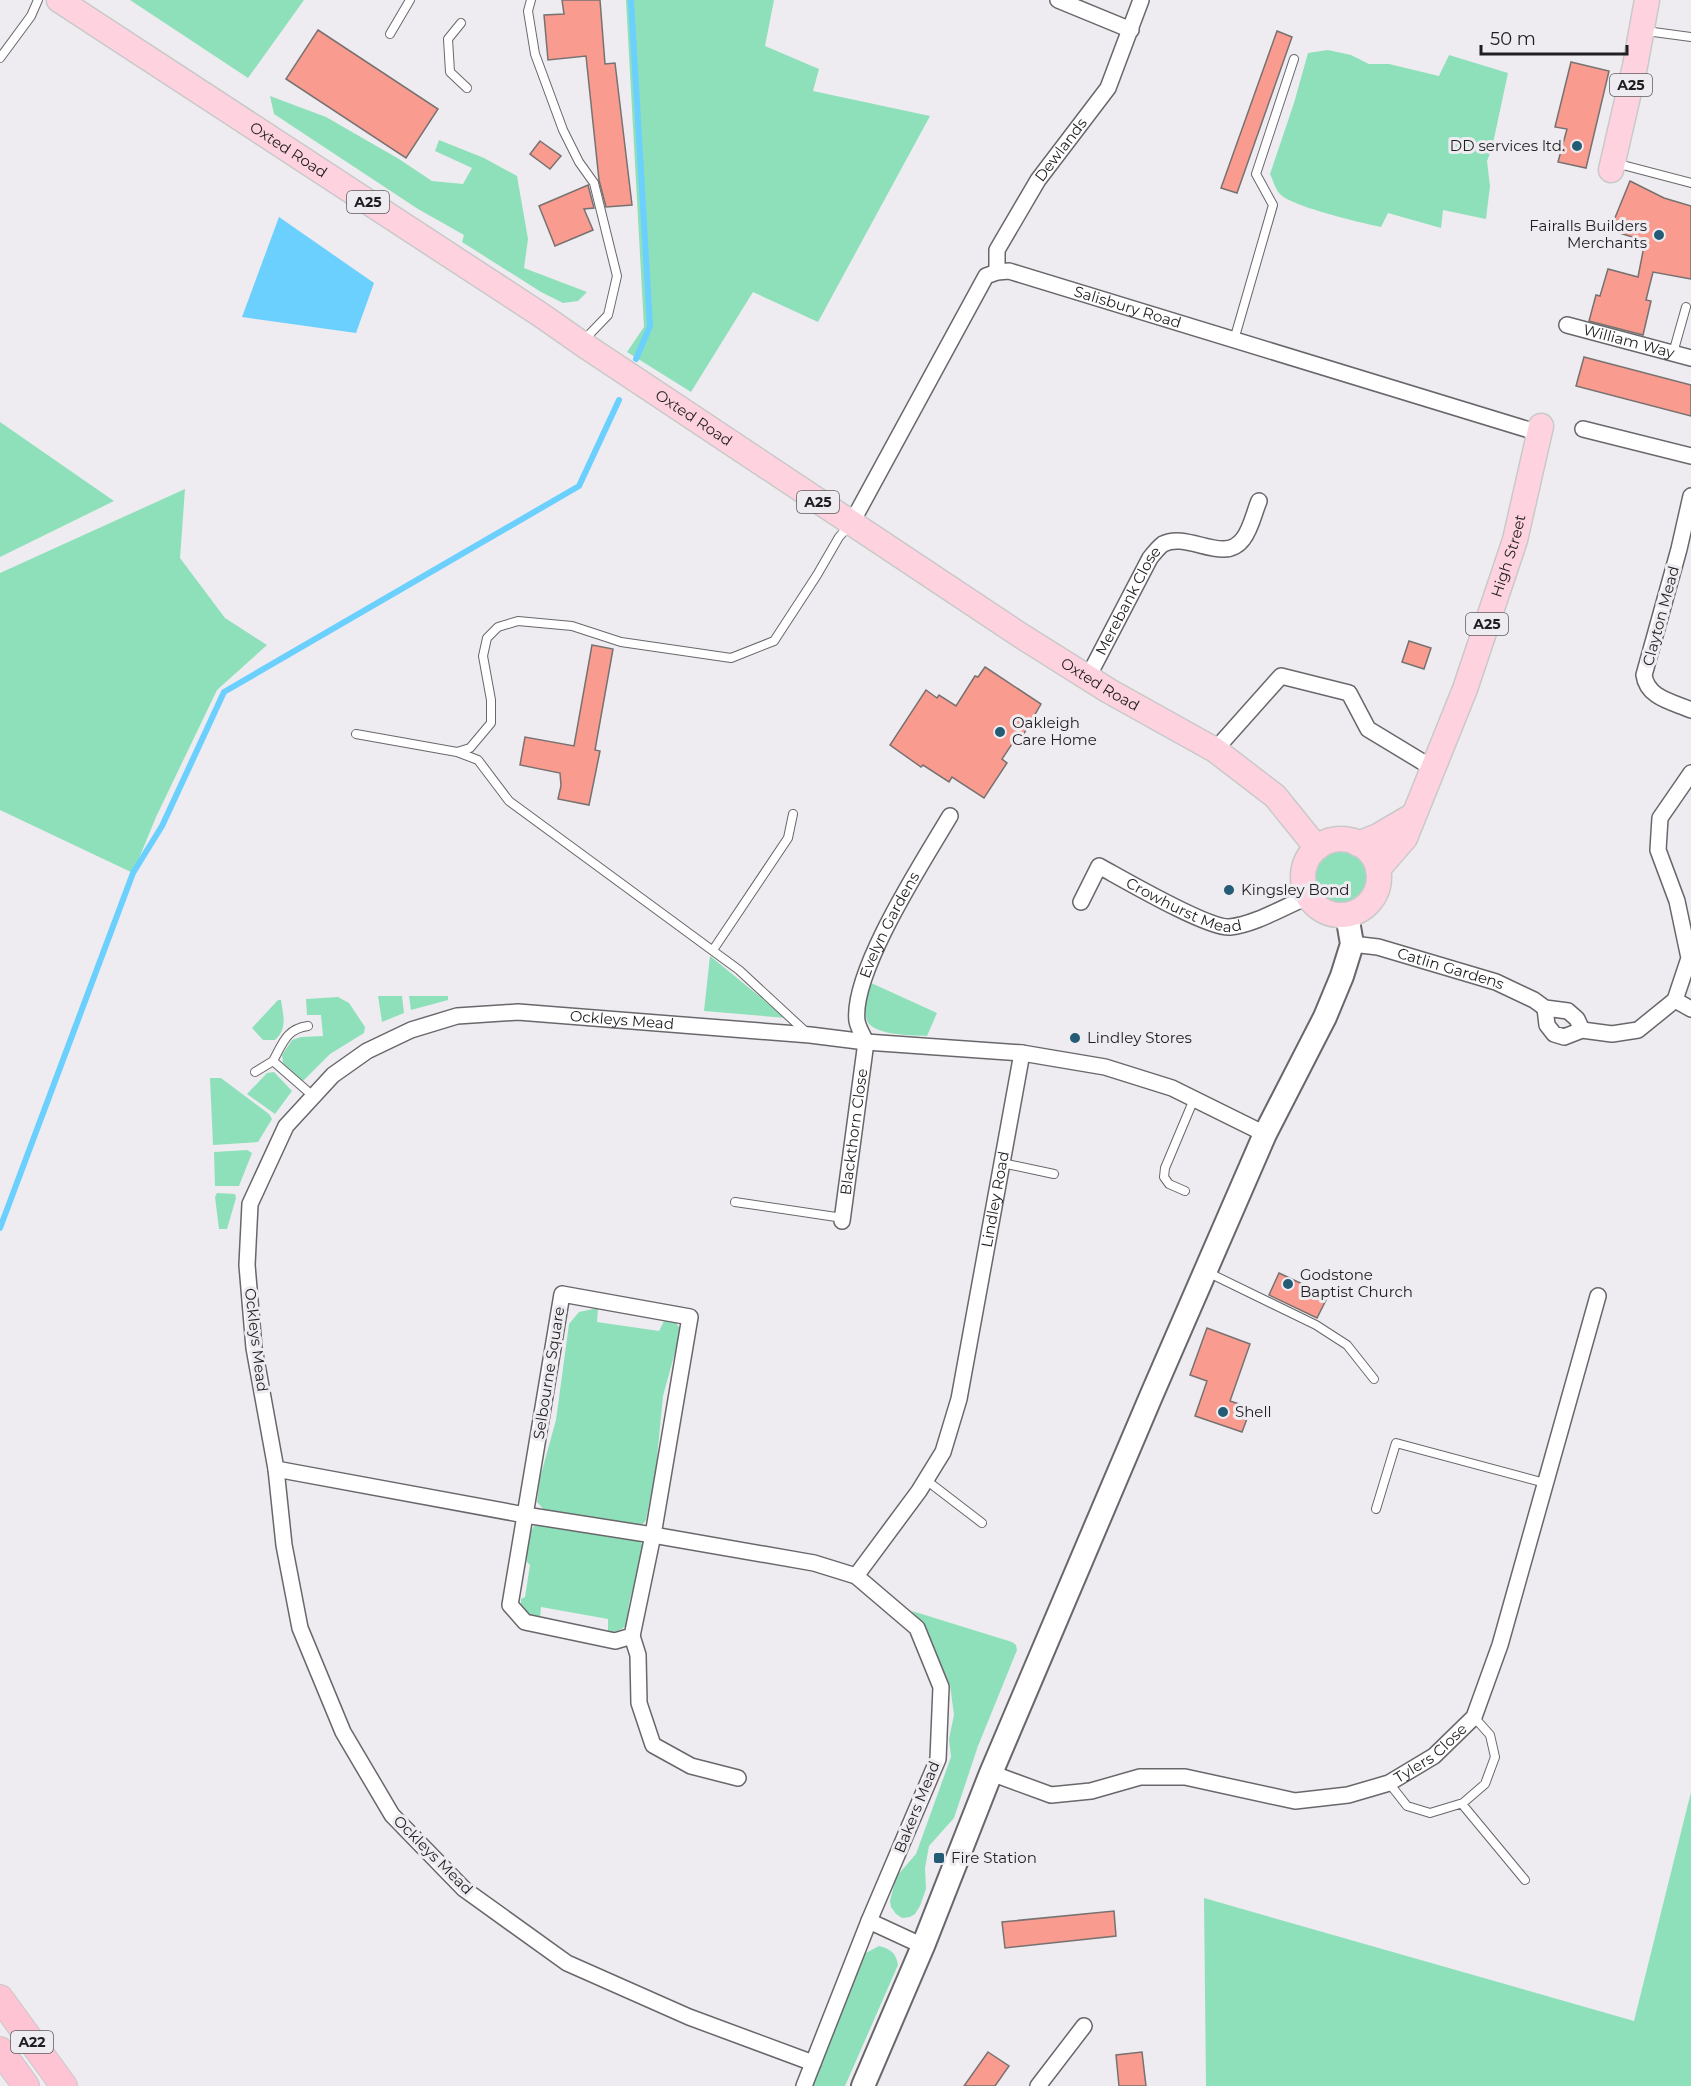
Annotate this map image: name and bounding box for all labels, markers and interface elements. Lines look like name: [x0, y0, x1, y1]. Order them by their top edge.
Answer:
scale bar: [1481, 18, 1626, 56]
text: 50 m: [1490, 28, 1536, 50]
road number: A25: [1610, 74, 1652, 96]
street label: Dewlands: [1030, 114, 1091, 185]
street label: Oxted Road: [246, 117, 331, 182]
place label: DD services ltd.: [1450, 136, 1565, 155]
marker: DD services ltd.: [1570, 139, 1584, 153]
road number: A25: [347, 191, 389, 213]
place label: Fairalls Builders Merchants: [1529, 216, 1647, 252]
marker: Fairalls Builders Merchants: [1652, 228, 1666, 242]
street label: Salisbury Road: [1072, 281, 1183, 332]
street label: William Way: [1581, 320, 1678, 362]
street label: Oxted Road: [652, 385, 736, 450]
road number: A25: [797, 491, 839, 513]
street label: High Street: [1486, 512, 1530, 600]
street label: Merebank Close: [1091, 542, 1165, 658]
street label: Clayton Mead: [1638, 564, 1683, 668]
road number: A25: [1466, 613, 1508, 635]
street label: Oxted Road: [1057, 653, 1143, 715]
place label: Oakleigh Care Home: [1012, 713, 1097, 749]
marker: Oakleigh Care Home: [993, 725, 1007, 739]
street label: Evelyn Gardens: [855, 868, 923, 981]
street label: Crowhurst Mead: [1123, 873, 1243, 936]
place label: Kingsley Bond: [1241, 880, 1350, 899]
marker: Kingsley Bond: [1222, 883, 1236, 897]
street label: Catlin Gardens: [1395, 943, 1508, 994]
street label: Ockleys Mead: [569, 1006, 675, 1033]
place label: Lindley Stores: [1087, 1028, 1192, 1047]
marker: Lindley Stores: [1068, 1031, 1082, 1045]
street label: Blackthorn Close: [836, 1067, 871, 1196]
street label: Lindley Road: [977, 1149, 1013, 1249]
place label: Godstone Baptist Church: [1300, 1265, 1413, 1301]
marker: Godstone Baptist Church: [1281, 1277, 1295, 1291]
street label: Ockleys Mead: [241, 1287, 272, 1393]
street label: Selbourne Square: [529, 1305, 568, 1441]
place label: Shell: [1235, 1402, 1272, 1421]
marker: Shell: [1216, 1405, 1230, 1419]
street label: Tylers Close: [1390, 1719, 1471, 1787]
street label: Bakers Mead: [890, 1758, 944, 1855]
street label: Ockleys Mead: [390, 1811, 477, 1898]
place label: Fire Station: [951, 1848, 1037, 1867]
marker: Fire Station: [932, 1851, 946, 1865]
road number: A22: [11, 2031, 53, 2053]

